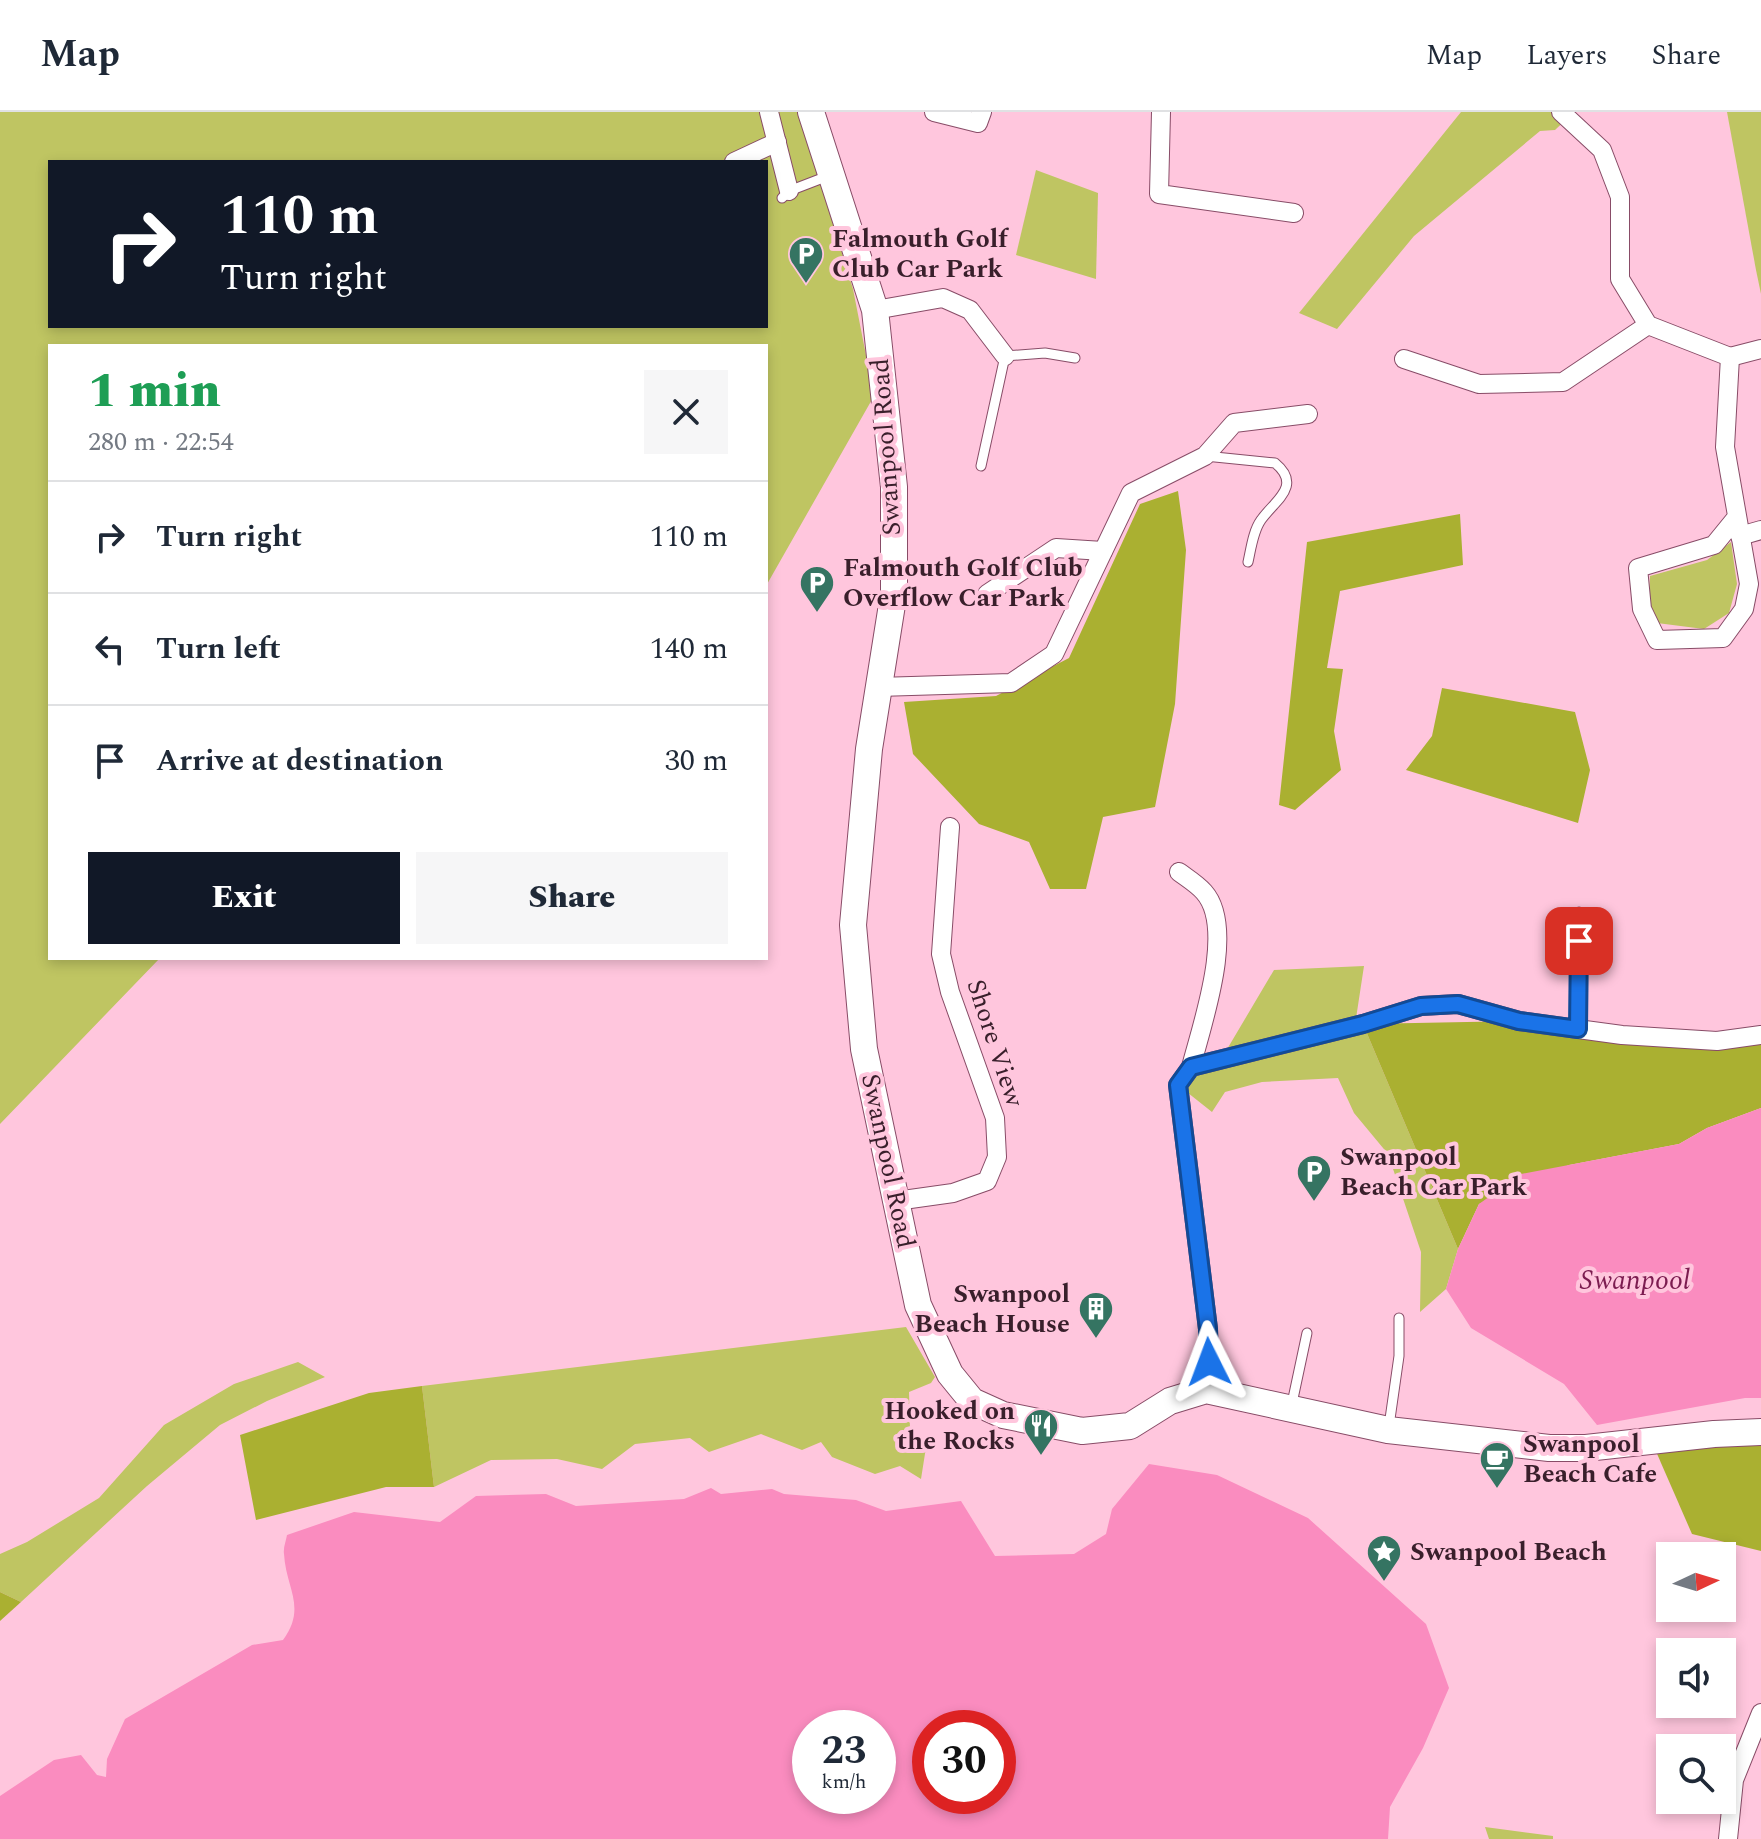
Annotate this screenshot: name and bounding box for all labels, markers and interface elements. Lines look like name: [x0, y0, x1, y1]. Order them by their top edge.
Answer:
text: Map: [40, 26, 120, 84]
text: Map: [1426, 34, 1482, 77]
text: Layers: [1526, 34, 1608, 77]
text: Share: [1652, 34, 1721, 77]
text: 110 m: [220, 174, 379, 259]
icon: right: [88, 192, 192, 296]
place label: Falmouth Golf Club Car Park: [832, 219, 1009, 289]
parking icon: Falmouth Golf Club Car Park: [787, 235, 825, 285]
text: Turn right: [220, 251, 387, 306]
text: 1 min: [88, 355, 221, 428]
street label: Swanpool Road: [860, 357, 912, 537]
button: close: [644, 370, 728, 454]
text: 280 m · 22:54: [88, 422, 234, 462]
text: Turn right: [156, 514, 302, 560]
text: 110 m: [650, 514, 728, 560]
icon: right: [88, 515, 132, 559]
place label: Falmouth Golf Club Overflow Car Park: [843, 548, 1083, 618]
parking icon: Falmouth Golf Club Overflow Car Park: [798, 564, 836, 614]
text: Turn left: [156, 626, 281, 672]
text: 140 m: [650, 626, 728, 672]
icon: left: [88, 627, 132, 671]
text: Arrive at destination: [156, 738, 443, 784]
text: 30 m: [665, 738, 728, 784]
icon: arrive: [88, 739, 132, 783]
button: Exit: [88, 852, 400, 944]
button: Share: [416, 852, 728, 944]
pin: [1545, 907, 1613, 975]
icon: arrive: [1557, 919, 1601, 963]
street label: Shore View: [956, 974, 1035, 1113]
street label: Swanpool Road: [850, 1070, 926, 1252]
place label: Swanpool Beach Car Park: [1340, 1137, 1527, 1207]
parking icon: Swanpool Beach Car Park: [1295, 1153, 1333, 1203]
water label: Swanpool: [1580, 1259, 1690, 1302]
place label: Swanpool Beach House: [914, 1274, 1070, 1344]
building icon: Swanpool Beach House: [1077, 1290, 1115, 1340]
position arrow: [1167, 1320, 1251, 1404]
place label: Hooked on the Rocks: [884, 1391, 1015, 1461]
restaurant icon: Hooked on the Rocks: [1022, 1407, 1060, 1457]
place label: Swanpool Beach Cafe: [1523, 1424, 1657, 1494]
cafe icon: Swanpool Beach Cafe: [1478, 1440, 1516, 1490]
place label: Swanpool Beach: [1410, 1532, 1607, 1572]
place icon: Swanpool Beach: [1365, 1533, 1403, 1583]
north arrow: [1656, 1542, 1736, 1622]
map controls: [1656, 1542, 1736, 1814]
button: sound: [1656, 1638, 1736, 1718]
speed limit sign: 30: [912, 1710, 1016, 1814]
text: 23: [822, 1721, 866, 1782]
button: search: [1656, 1734, 1736, 1814]
text: km/h: [822, 1767, 867, 1797]

